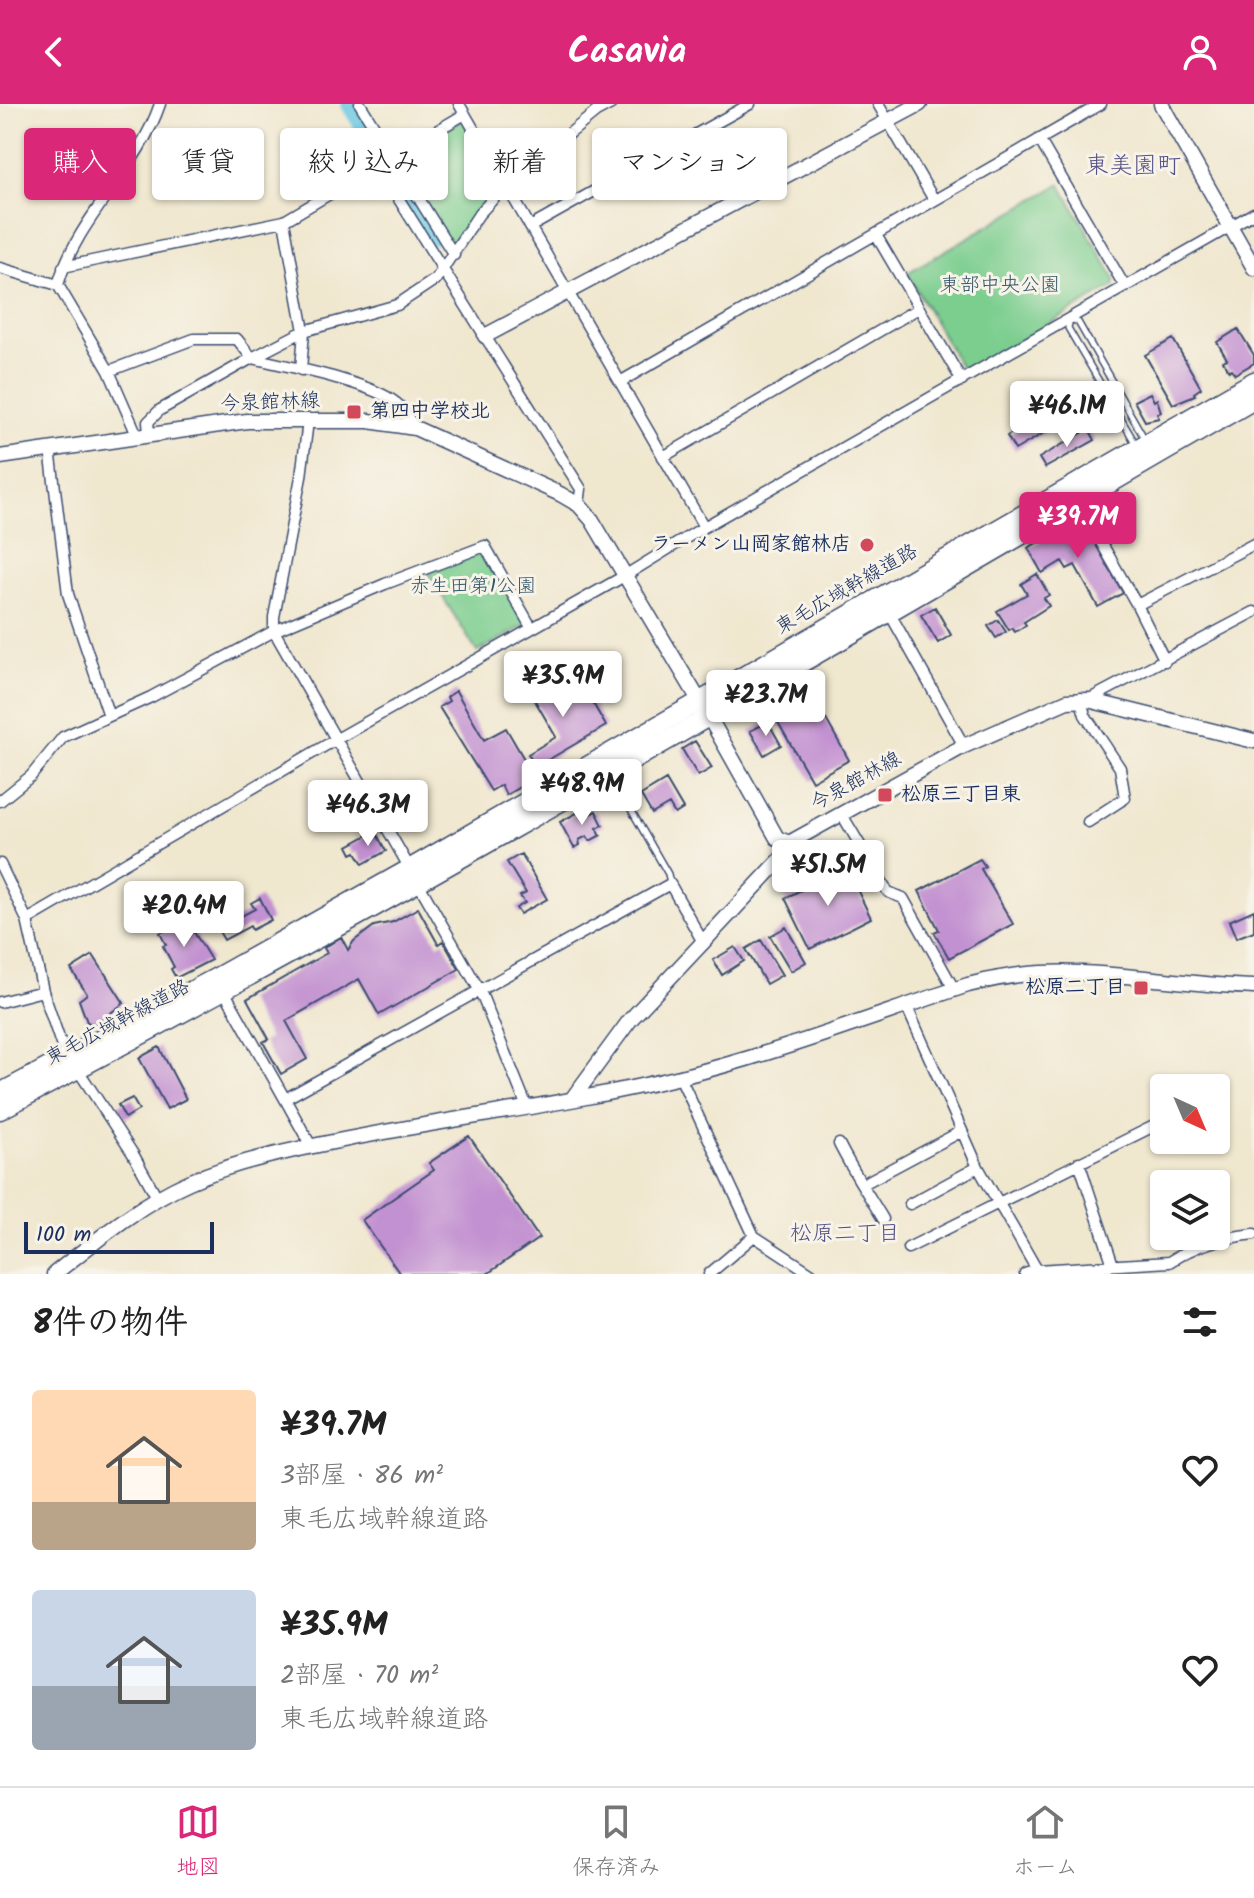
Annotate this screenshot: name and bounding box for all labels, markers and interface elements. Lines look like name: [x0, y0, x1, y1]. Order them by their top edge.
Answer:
text: Casavia: [568, 24, 686, 81]
icon: back: [32, 30, 76, 74]
icon: person: [1178, 30, 1222, 74]
chip: 購入: [24, 128, 136, 200]
chip: 賃貸: [152, 128, 264, 200]
chip: 絞り込み: [280, 128, 448, 200]
chip: 新着: [464, 128, 576, 200]
chip: マンション: [592, 128, 787, 200]
district label: 東美園町: [1085, 147, 1181, 186]
park label: 東部中央公園: [940, 270, 1060, 302]
pin: ¥46.1M: [1002, 381, 1132, 449]
street label: 今泉館林線: [219, 385, 321, 421]
text: ¥46.1M: [1028, 386, 1106, 428]
place label: 第四中学校北: [370, 396, 490, 428]
marker: 第四中学校北: [345, 403, 363, 421]
pin: ¥39.7M: [1013, 492, 1143, 560]
text: ¥39.7M: [1037, 497, 1119, 539]
place label: ラーメン山岡家館林店: [651, 529, 851, 561]
street label: 東毛広域幹線道路: [770, 536, 924, 644]
marker: ラーメン山岡家館林店: [858, 536, 876, 554]
park label: 赤生田第1公園: [410, 571, 536, 603]
pin: ¥35.9M: [498, 651, 628, 719]
text: ¥35.9M: [522, 656, 604, 698]
pin: ¥23.7M: [701, 670, 831, 738]
text: ¥23.7M: [724, 675, 808, 717]
street label: 今泉館林線: [805, 744, 907, 820]
pin: ¥48.9M: [517, 759, 647, 827]
text: ¥48.9M: [540, 764, 624, 806]
place label: 松原三丁目東: [901, 779, 1021, 811]
pin: ¥46.3M: [303, 780, 433, 848]
text: ¥46.3M: [326, 785, 410, 827]
marker: 松原三丁目東: [876, 786, 894, 804]
pin: ¥51.5M: [763, 840, 893, 908]
text: ¥51.5M: [790, 845, 866, 887]
pin: ¥20.4M: [119, 881, 249, 949]
text: ¥20.4M: [142, 886, 226, 928]
street label: 東毛広域幹線道路: [40, 971, 196, 1075]
place label: 松原二丁目: [1025, 972, 1125, 1004]
marker: 松原二丁目: [1132, 979, 1150, 997]
north arrow: [1150, 1074, 1230, 1154]
map controls: [1150, 1074, 1230, 1250]
button: layers: [1150, 1170, 1230, 1250]
district label: 松原二丁目: [790, 1217, 900, 1252]
scale bar: [24, 1218, 214, 1254]
text: 100 m: [36, 1218, 91, 1253]
text: 8件の物件: [32, 1297, 188, 1351]
icon: filters: [1178, 1300, 1222, 1344]
text: ¥39.7M: [280, 1399, 387, 1453]
icon: home: [96, 1422, 192, 1518]
icon: heart: [1178, 1448, 1222, 1492]
text: 3部屋 · 86 m²: [280, 1455, 443, 1497]
text: 東毛広域幹線道路: [280, 1499, 488, 1541]
text: ¥35.9M: [280, 1599, 388, 1653]
icon: home: [96, 1622, 192, 1718]
icon: heart: [1178, 1648, 1222, 1692]
text: 2部屋 · 70 m²: [280, 1655, 438, 1697]
text: 東毛広域幹線道路: [280, 1699, 488, 1741]
tab: 地図: [176, 1800, 220, 1886]
tab: 保存済み: [572, 1800, 660, 1886]
tab: ホーム: [1013, 1800, 1078, 1886]

